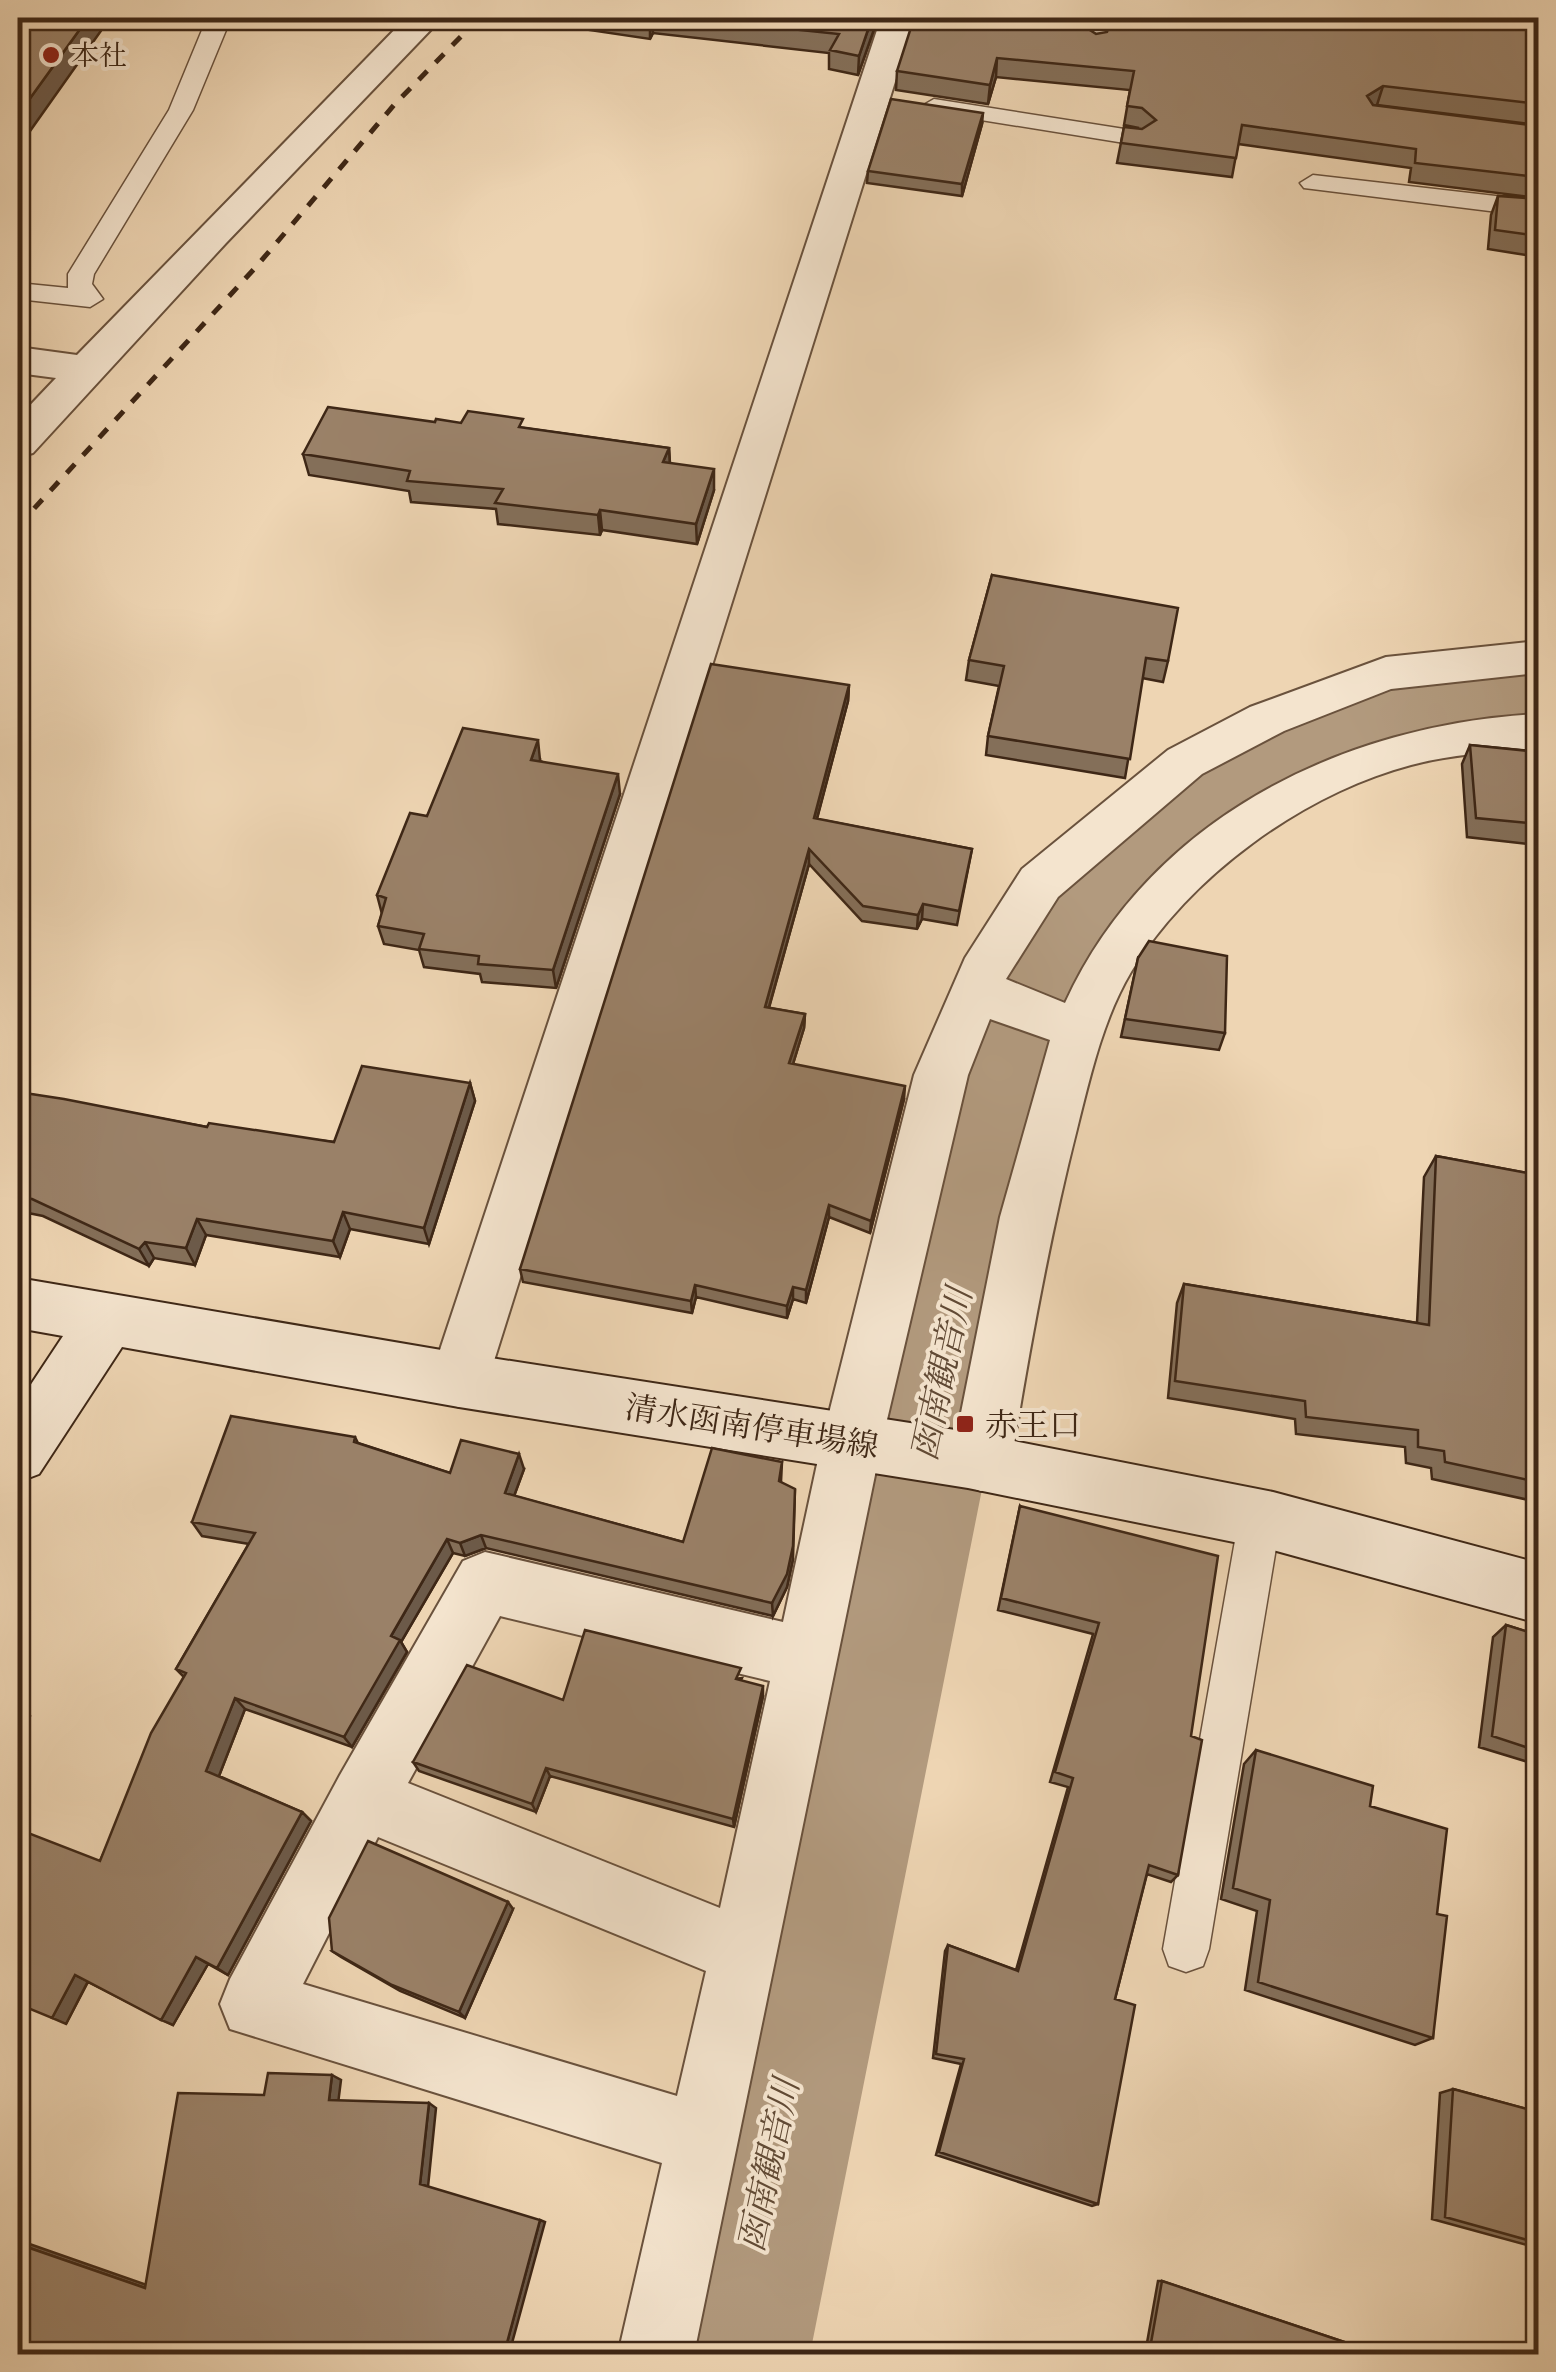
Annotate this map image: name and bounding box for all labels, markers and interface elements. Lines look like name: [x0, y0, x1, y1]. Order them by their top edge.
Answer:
place label: 本社: [71, 38, 127, 72]
marker: 本社: [40, 44, 62, 66]
water label: 函南観音川: [902, 1280, 981, 1464]
street label: 清水函南停車場線: [623, 1387, 881, 1465]
place label: 赤王口: [985, 1405, 1081, 1444]
marker: 赤王口: [954, 1413, 976, 1435]
water label: 函南観音川: [729, 2071, 808, 2255]

